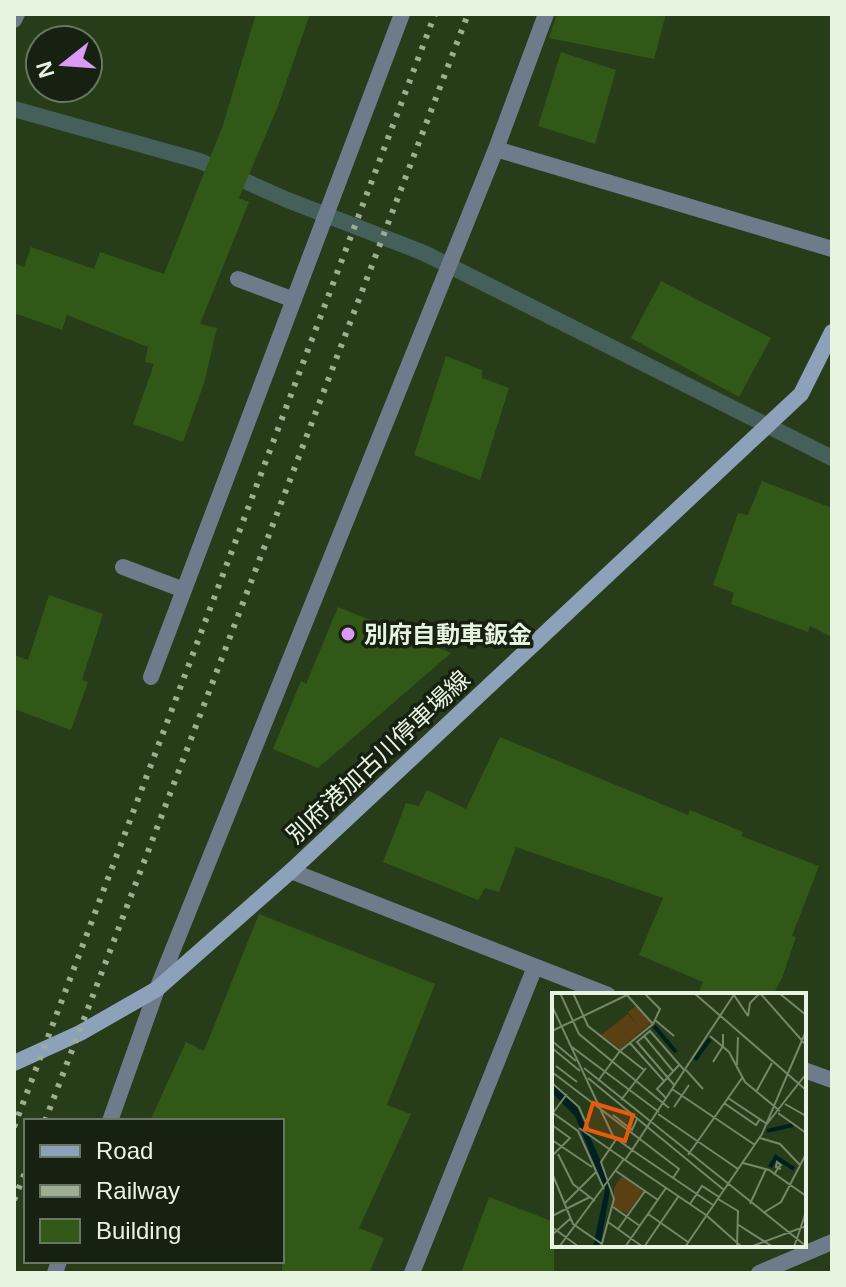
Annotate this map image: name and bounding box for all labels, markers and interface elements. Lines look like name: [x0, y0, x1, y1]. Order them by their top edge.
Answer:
north arrow: [24, 24, 104, 104]
text: N: [31, 58, 60, 81]
place label: 別府自動車鈑金: [364, 621, 532, 648]
marker: 別府自動車鈑金: [339, 625, 357, 643]
street label: 別府港加古川停車場線: [281, 665, 475, 849]
inset map: [552, 993, 806, 1247]
legend: [24, 1119, 284, 1263]
text: Road: [96, 1137, 153, 1164]
text: Railway: [96, 1177, 180, 1204]
text: Building: [96, 1217, 181, 1244]

